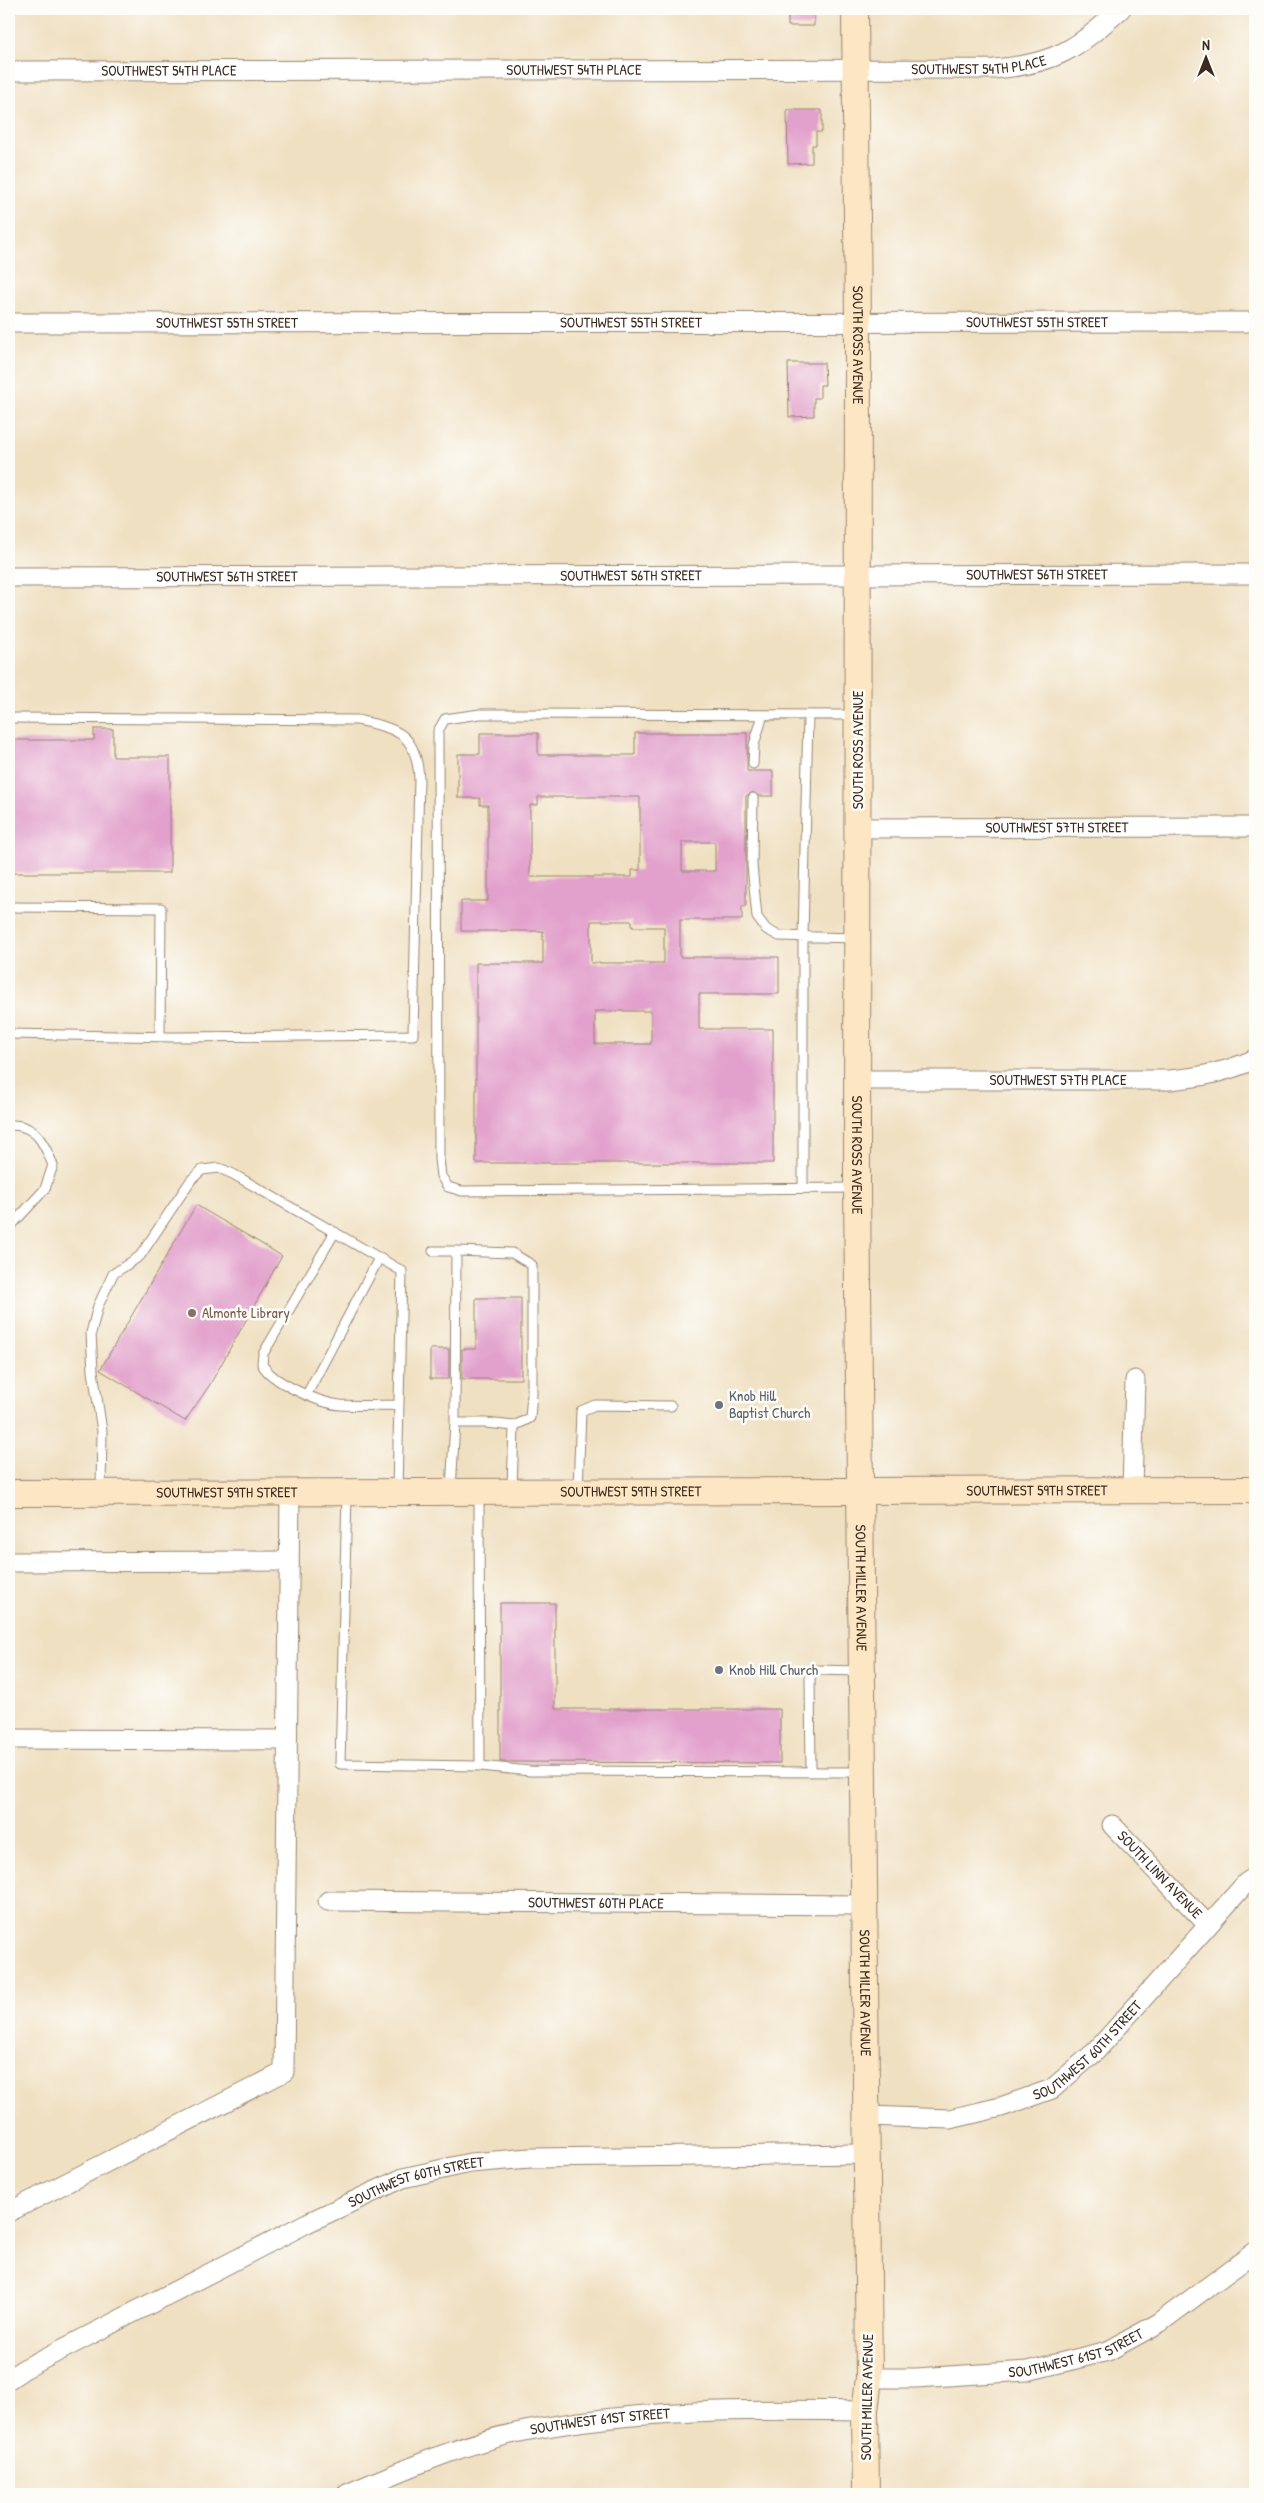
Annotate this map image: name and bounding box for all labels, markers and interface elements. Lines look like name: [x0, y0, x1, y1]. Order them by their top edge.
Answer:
north arrow: [1182, 32, 1232, 82]
text: N: [1202, 35, 1210, 54]
street label: SOUTHWEST 54TH PLACE: [911, 49, 1049, 79]
street label: SOUTHWEST 54TH PLACE: [506, 59, 642, 80]
street label: SOUTHWEST 54TH PLACE: [101, 60, 237, 81]
street label: SOUTH ROSS AVENUE: [848, 286, 869, 405]
street label: SOUTHWEST 55TH STREET: [560, 311, 703, 333]
street label: SOUTHWEST 55TH STREET: [966, 311, 1109, 332]
street label: SOUTHWEST 55TH STREET: [156, 312, 299, 333]
street label: SOUTHWEST 56TH STREET: [966, 563, 1109, 585]
street label: SOUTHWEST 56TH STREET: [560, 564, 703, 586]
street label: SOUTHWEST 56TH STREET: [156, 565, 299, 587]
street label: SOUTH ROSS AVENUE: [847, 690, 868, 809]
street label: SOUTHWEST 57TH STREET: [985, 816, 1130, 838]
street label: SOUTHWEST 57TH PLACE: [989, 1069, 1127, 1090]
street label: SOUTH ROSS AVENUE: [847, 1096, 868, 1215]
place label: Almonte Library: [202, 1302, 290, 1323]
marker: Almonte Library: [186, 1307, 198, 1319]
place label: Knob Hill Baptist Church: [729, 1385, 810, 1423]
marker: Knob Hill Baptist Church: [713, 1399, 725, 1411]
street label: SOUTHWEST 59TH STREET: [966, 1479, 1109, 1501]
street label: SOUTHWEST 59TH STREET: [560, 1480, 703, 1502]
street label: SOUTHWEST 59TH STREET: [156, 1481, 299, 1503]
street label: SOUTH MILLER AVENUE: [850, 1524, 873, 1652]
place label: Knob Hill Church: [729, 1659, 818, 1680]
marker: Knob Hill Church: [713, 1664, 725, 1676]
street label: SOUTH LINN AVENUE: [1113, 1826, 1208, 1923]
street label: SOUTHWEST 60TH PLACE: [528, 1891, 664, 1914]
street label: SOUTH MILLER AVENUE: [854, 1929, 877, 2057]
street label: SOUTHWEST 60TH STREET: [1030, 1995, 1147, 2105]
street label: SOUTHWEST 60TH STREET: [344, 2151, 486, 2212]
street label: SOUTHWEST 61ST STREET: [1008, 2322, 1148, 2382]
street label: SOUTH MILLER AVENUE: [855, 2333, 878, 2461]
street label: SOUTHWEST 61ST STREET: [528, 2402, 672, 2440]

